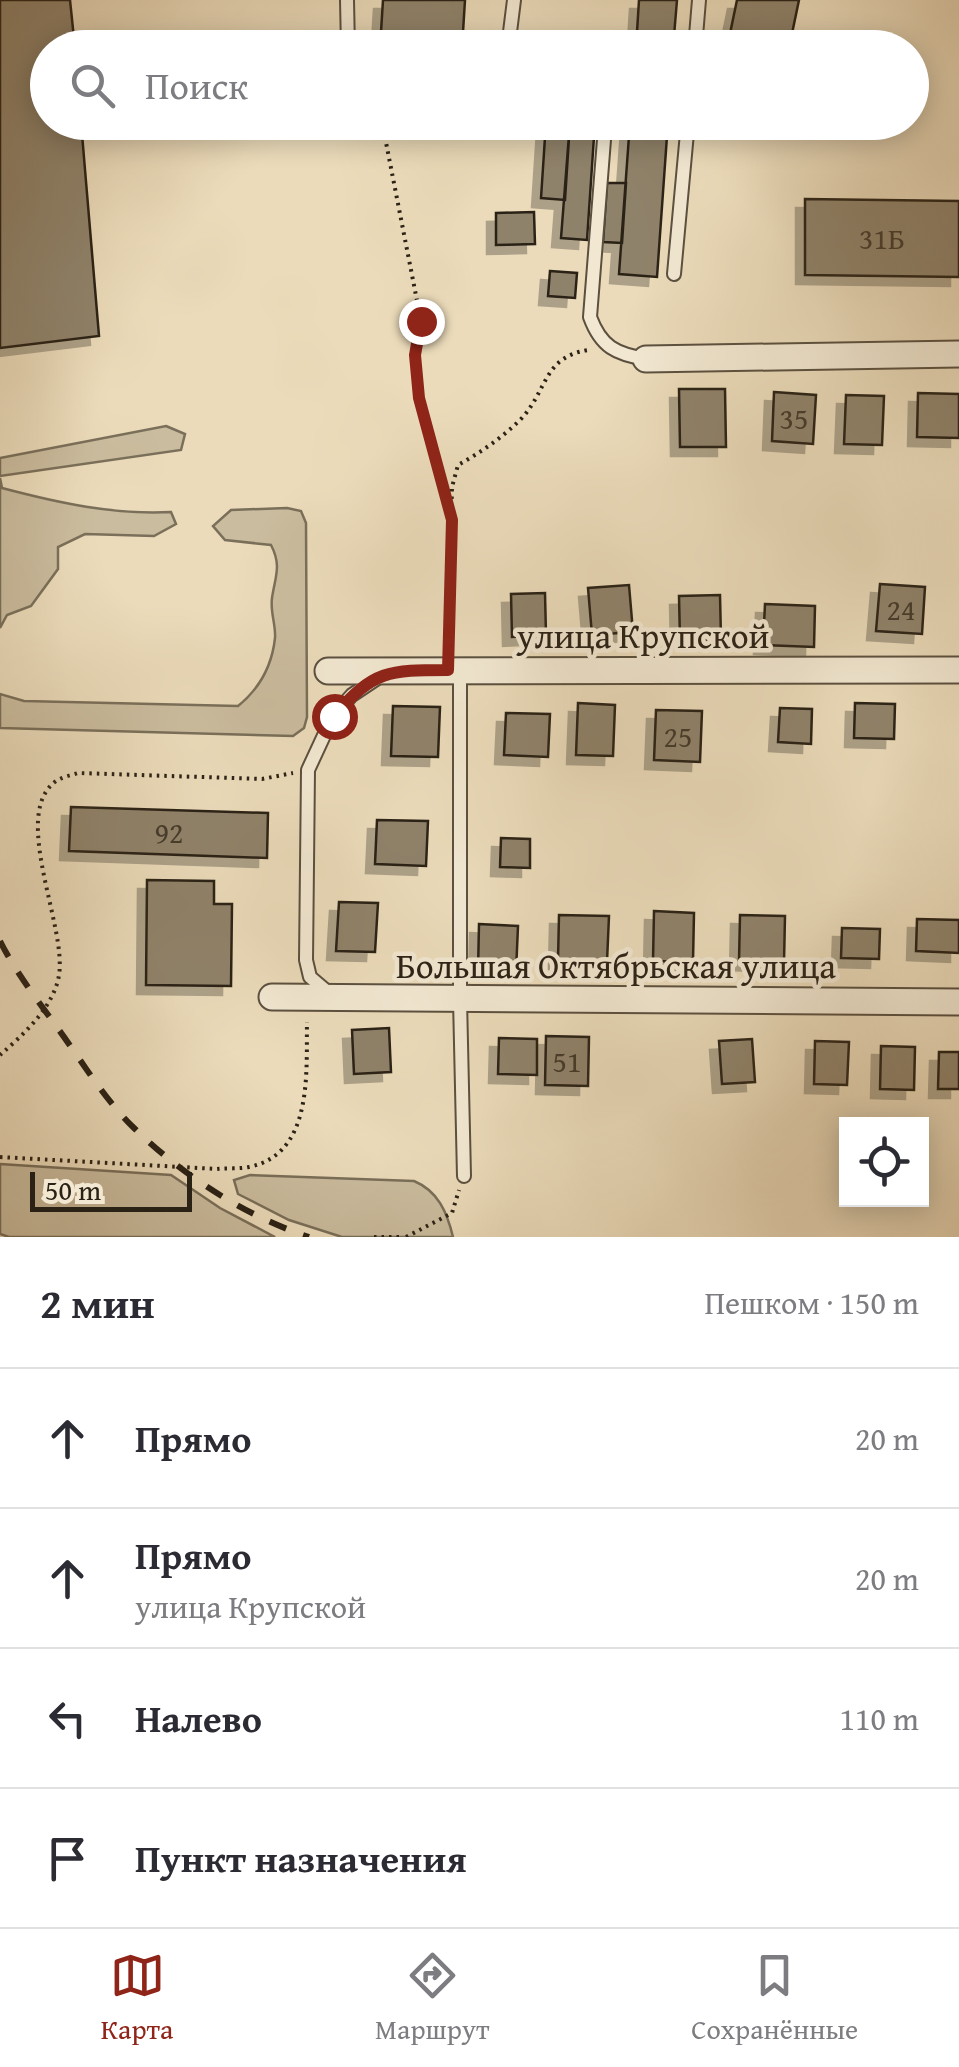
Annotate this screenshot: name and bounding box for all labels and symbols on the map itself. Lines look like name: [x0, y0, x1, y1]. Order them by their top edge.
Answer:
house number: 31Б: [859, 216, 905, 260]
route end: [399, 299, 445, 345]
house number: 35: [780, 396, 808, 440]
house number: 24: [887, 587, 915, 631]
street label: улица Крупской: [516, 610, 769, 661]
route start: [312, 694, 358, 740]
house number: 25: [664, 714, 692, 758]
house number: 92: [155, 810, 183, 854]
street label: Большая Октябрьская улица: [396, 940, 836, 991]
house number: 51: [553, 1039, 581, 1083]
scale bar: [30, 1167, 192, 1212]

